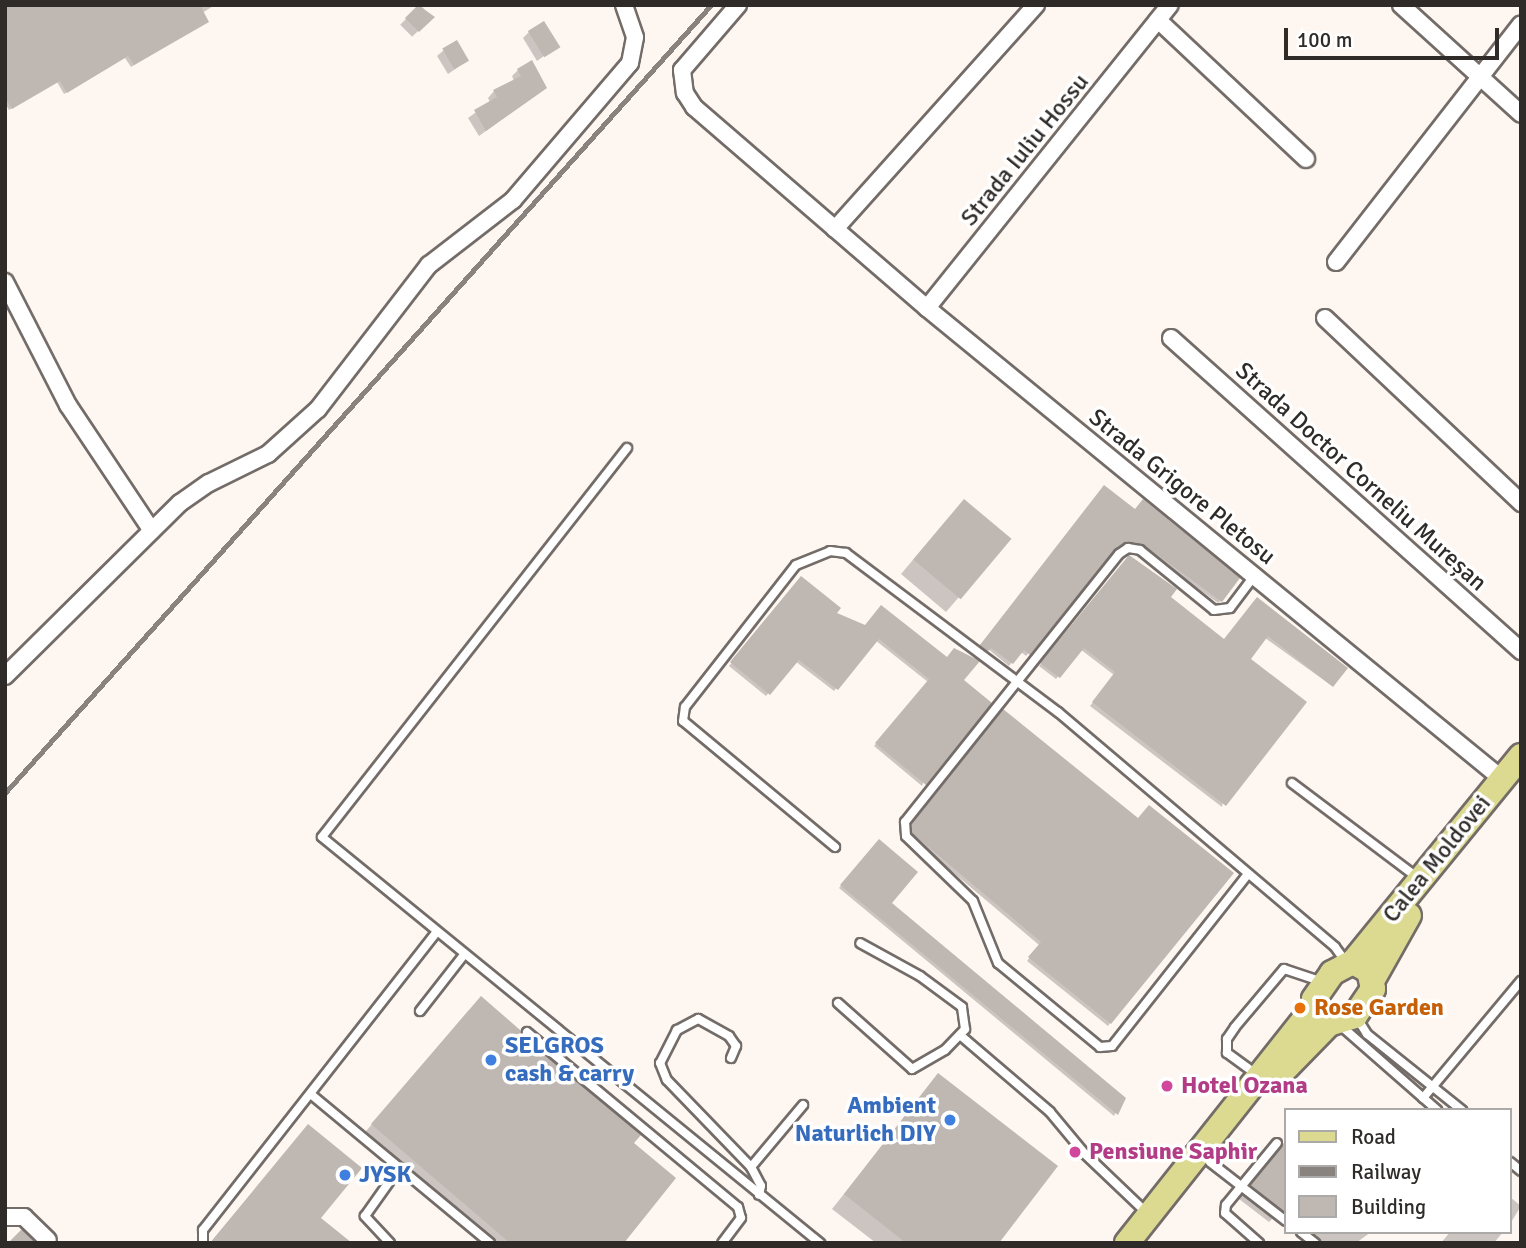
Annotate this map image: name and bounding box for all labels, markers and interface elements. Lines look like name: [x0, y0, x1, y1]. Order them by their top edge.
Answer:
scale bar: [1288, 14, 1503, 58]
text: 100 m: [1297, 27, 1352, 53]
street label: Strada Iuliu Hossu: [955, 68, 1095, 232]
street label: Strada Doctor Corneliu Mureșan: [1229, 357, 1493, 597]
street label: Strada Grigore Pletosu: [1083, 403, 1281, 571]
street label: Calea Moldovei: [1377, 789, 1497, 929]
place label: Rose Garden: [1314, 994, 1444, 1022]
marker: Rose Garden: [1292, 1000, 1308, 1016]
place label: SELGROS cash & carry: [505, 1032, 634, 1088]
marker: SELGROS cash & carry: [483, 1052, 499, 1068]
place label: Hotel Ozana: [1181, 1072, 1308, 1100]
marker: Hotel Ozana: [1159, 1078, 1175, 1094]
place label: Ambient Naturlich DIY: [795, 1092, 936, 1148]
legend: [1284, 1108, 1512, 1234]
marker: Ambient Naturlich DIY: [942, 1112, 958, 1128]
text: Road: [1351, 1124, 1396, 1150]
place label: Pensiune Saphir: [1089, 1138, 1257, 1166]
marker: Pensiune Saphir: [1067, 1144, 1083, 1160]
text: Railway: [1351, 1159, 1421, 1185]
place label: JYSK: [359, 1161, 411, 1189]
marker: JYSK: [337, 1167, 353, 1183]
text: Building: [1351, 1194, 1426, 1220]

